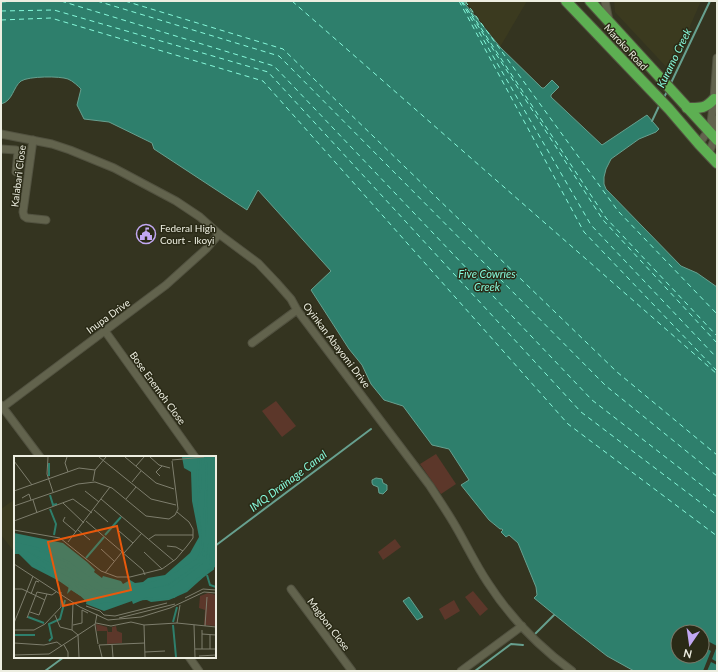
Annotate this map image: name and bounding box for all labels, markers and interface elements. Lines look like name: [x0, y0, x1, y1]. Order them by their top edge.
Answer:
street label: Maroko Road: [602, 22, 650, 72]
water label: Kuramo Creek: [654, 25, 694, 90]
street label: Kalabari Close: [8, 144, 28, 208]
place label: Federal High Court - Ikoyi: [160, 222, 216, 246]
public building icon: Federal High Court - Ikoyi: [135, 223, 157, 245]
water label: Five Cowries Creek: [458, 267, 516, 293]
street label: Inupa Drive: [84, 296, 132, 336]
street label: Oyinkan Abayomi Drive: [301, 300, 373, 390]
street label: Bose Enemoh Close: [128, 349, 188, 427]
water label: IMQ Drainage Canal: [247, 447, 329, 514]
inset map: [14, 456, 216, 658]
street label: Magbon Close: [305, 595, 353, 653]
north arrow: [670, 624, 710, 664]
text: N: [682, 647, 693, 662]

